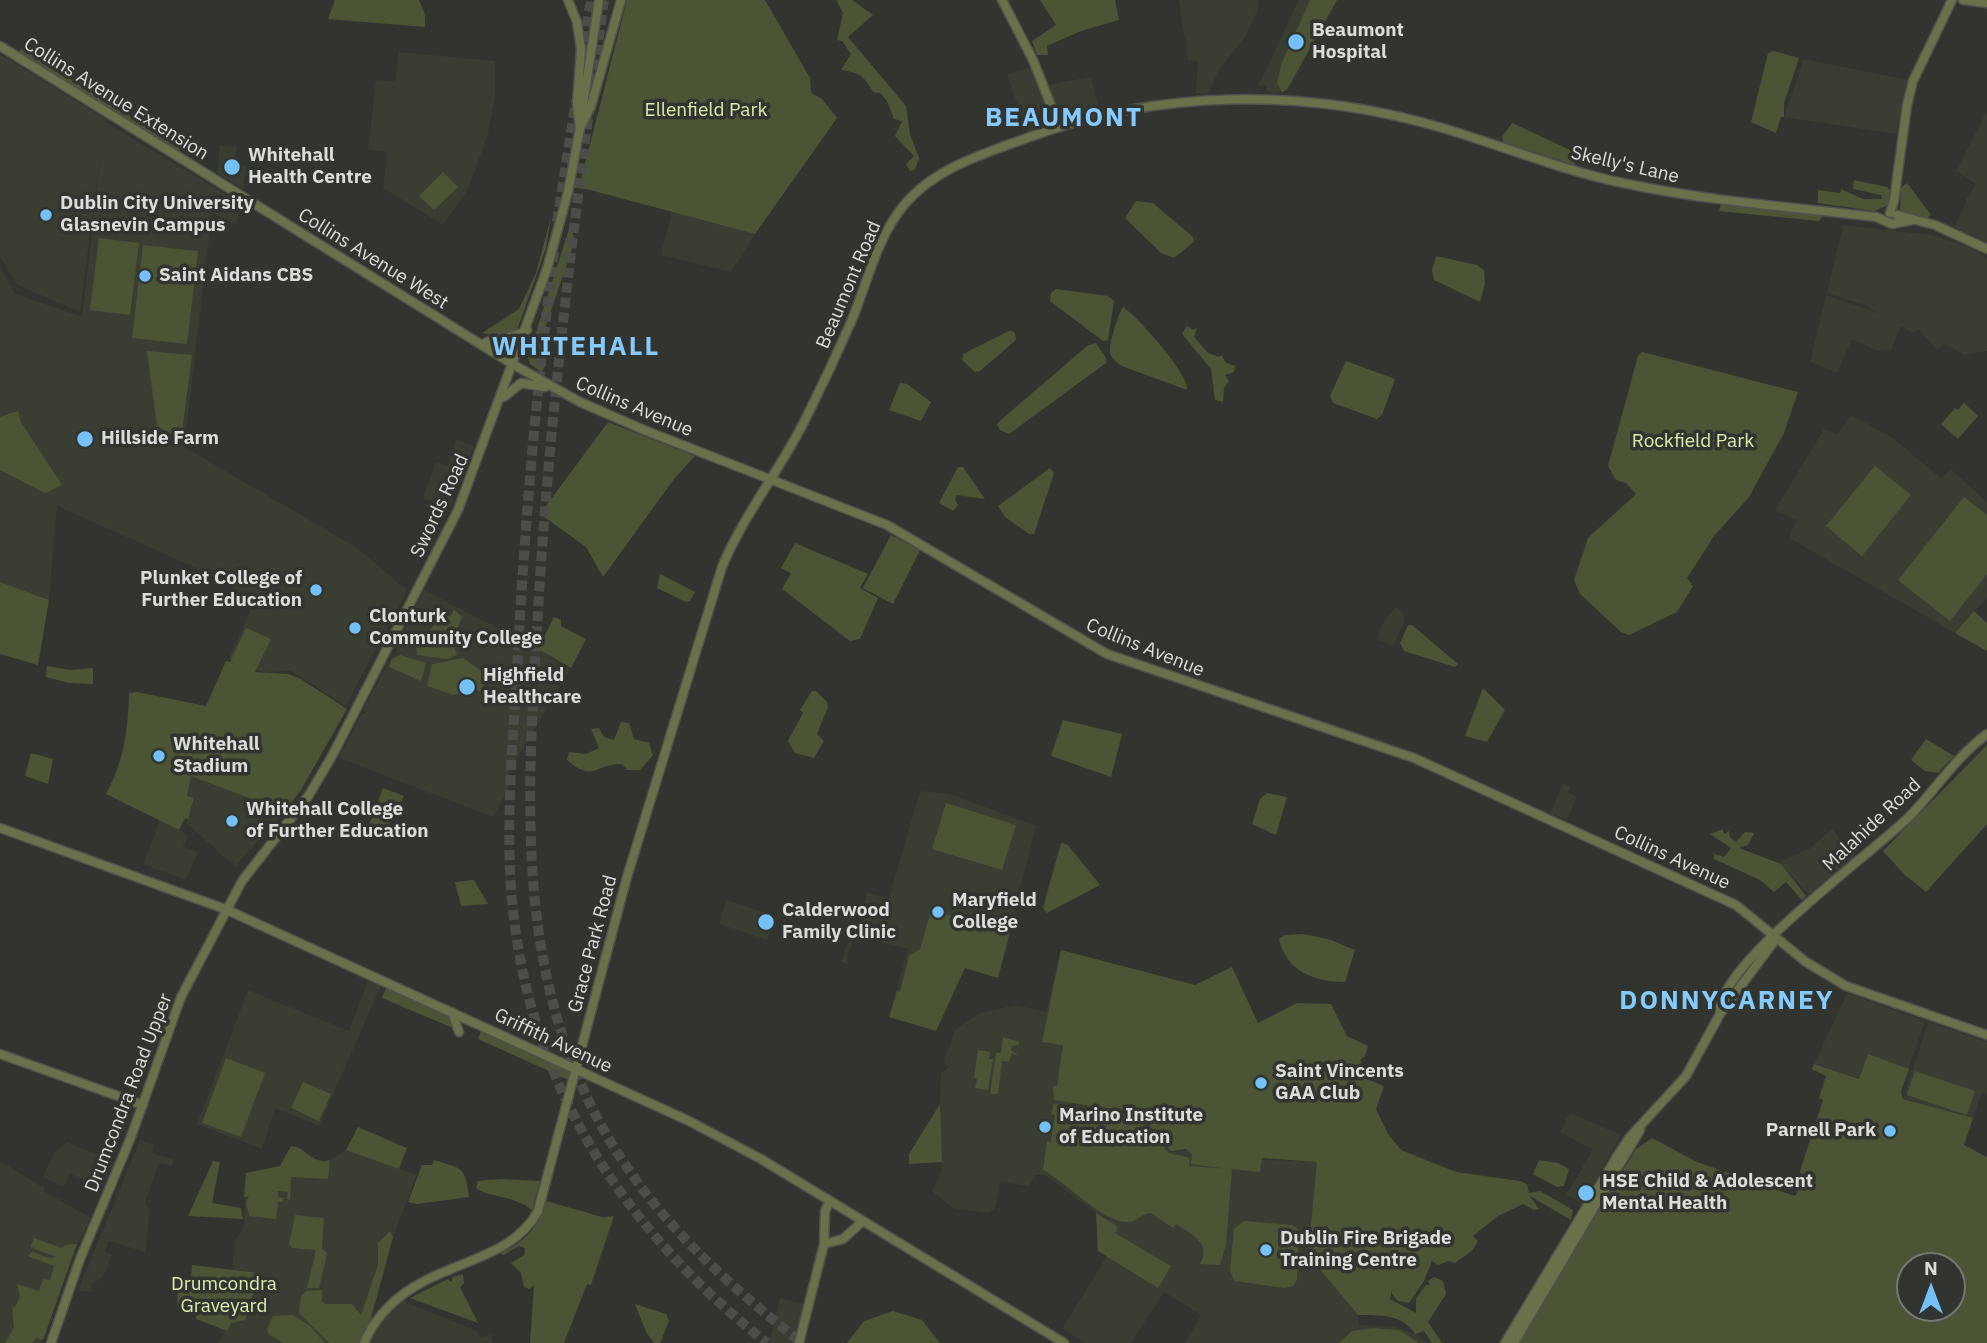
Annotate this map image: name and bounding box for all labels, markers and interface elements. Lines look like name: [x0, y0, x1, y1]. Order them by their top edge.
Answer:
place label: Beaumont Hospital: [1312, 20, 1404, 64]
marker: Beaumont Hospital: [1286, 32, 1306, 52]
street label: Collins Avenue Extension: [19, 33, 213, 165]
park label: Ellenfield Park: [645, 100, 767, 122]
district label: BEAUMONT: [986, 102, 1142, 134]
street label: Skelly's Lane: [1569, 141, 1681, 189]
place label: Whitehall Health Centre: [248, 145, 372, 189]
marker: Whitehall Health Centre: [222, 157, 242, 177]
place label: Dublin City University Glasnevin Campus: [60, 193, 254, 237]
street label: Collins Avenue West: [294, 204, 452, 314]
marker: Dublin City University Glasnevin Campus: [38, 207, 54, 223]
street label: Beaumont Road: [812, 218, 886, 352]
place label: Saint Aidans CBS: [159, 265, 313, 287]
marker: Saint Aidans CBS: [137, 268, 153, 284]
district label: WHITEHALL: [493, 331, 659, 363]
street label: Collins Avenue: [572, 372, 696, 442]
place label: Hillside Farm: [101, 428, 219, 450]
marker: Hillside Farm: [75, 429, 95, 449]
park label: Rockfield Park: [1632, 431, 1754, 453]
street label: Swords Road: [406, 451, 474, 561]
place label: Plunket College of Further Education: [140, 568, 302, 612]
marker: Plunket College of Further Education: [308, 582, 324, 598]
place label: Clonturk Community College: [369, 606, 542, 650]
street label: Collins Avenue: [1083, 614, 1207, 682]
marker: Clonturk Community College: [347, 620, 363, 636]
place label: Highfield Healthcare: [483, 665, 581, 709]
marker: Highfield Healthcare: [457, 677, 477, 697]
place label: Whitehall Stadium: [173, 734, 260, 778]
marker: Whitehall Stadium: [151, 748, 167, 764]
street label: Malahide Road: [1818, 774, 1926, 876]
place label: Whitehall College of Further Education: [246, 799, 429, 843]
marker: Whitehall College of Further Education: [224, 813, 240, 829]
street label: Collins Avenue: [1610, 821, 1734, 895]
street label: Grace Park Road: [564, 873, 622, 1015]
place label: Maryfield College: [952, 890, 1037, 934]
place label: Calderwood Family Clinic: [782, 900, 896, 944]
marker: Maryfield College: [930, 904, 946, 920]
marker: Calderwood Family Clinic: [756, 912, 776, 932]
district label: DONNYCARNEY: [1621, 985, 1833, 1017]
street label: Drumcondra Road Upper: [81, 990, 177, 1196]
street label: Griffith Avenue: [491, 1004, 615, 1078]
place label: Saint Vincents GAA Club: [1275, 1061, 1404, 1105]
marker: Saint Vincents GAA Club: [1253, 1075, 1269, 1091]
place label: Marino Institute of Education: [1059, 1105, 1203, 1149]
marker: Marino Institute of Education: [1037, 1119, 1053, 1135]
place label: Parnell Park: [1766, 1120, 1876, 1142]
marker: Parnell Park: [1882, 1123, 1898, 1139]
place label: HSE Child & Adolescent Mental Health: [1602, 1171, 1813, 1215]
marker: HSE Child & Adolescent Mental Health: [1576, 1183, 1596, 1203]
place label: Dublin Fire Brigade Training Centre: [1280, 1228, 1452, 1272]
marker: Dublin Fire Brigade Training Centre: [1258, 1242, 1274, 1258]
north arrow: [1896, 1252, 1966, 1322]
text: N: [1924, 1256, 1938, 1280]
park label: Drumcondra Graveyard: [171, 1274, 277, 1318]

